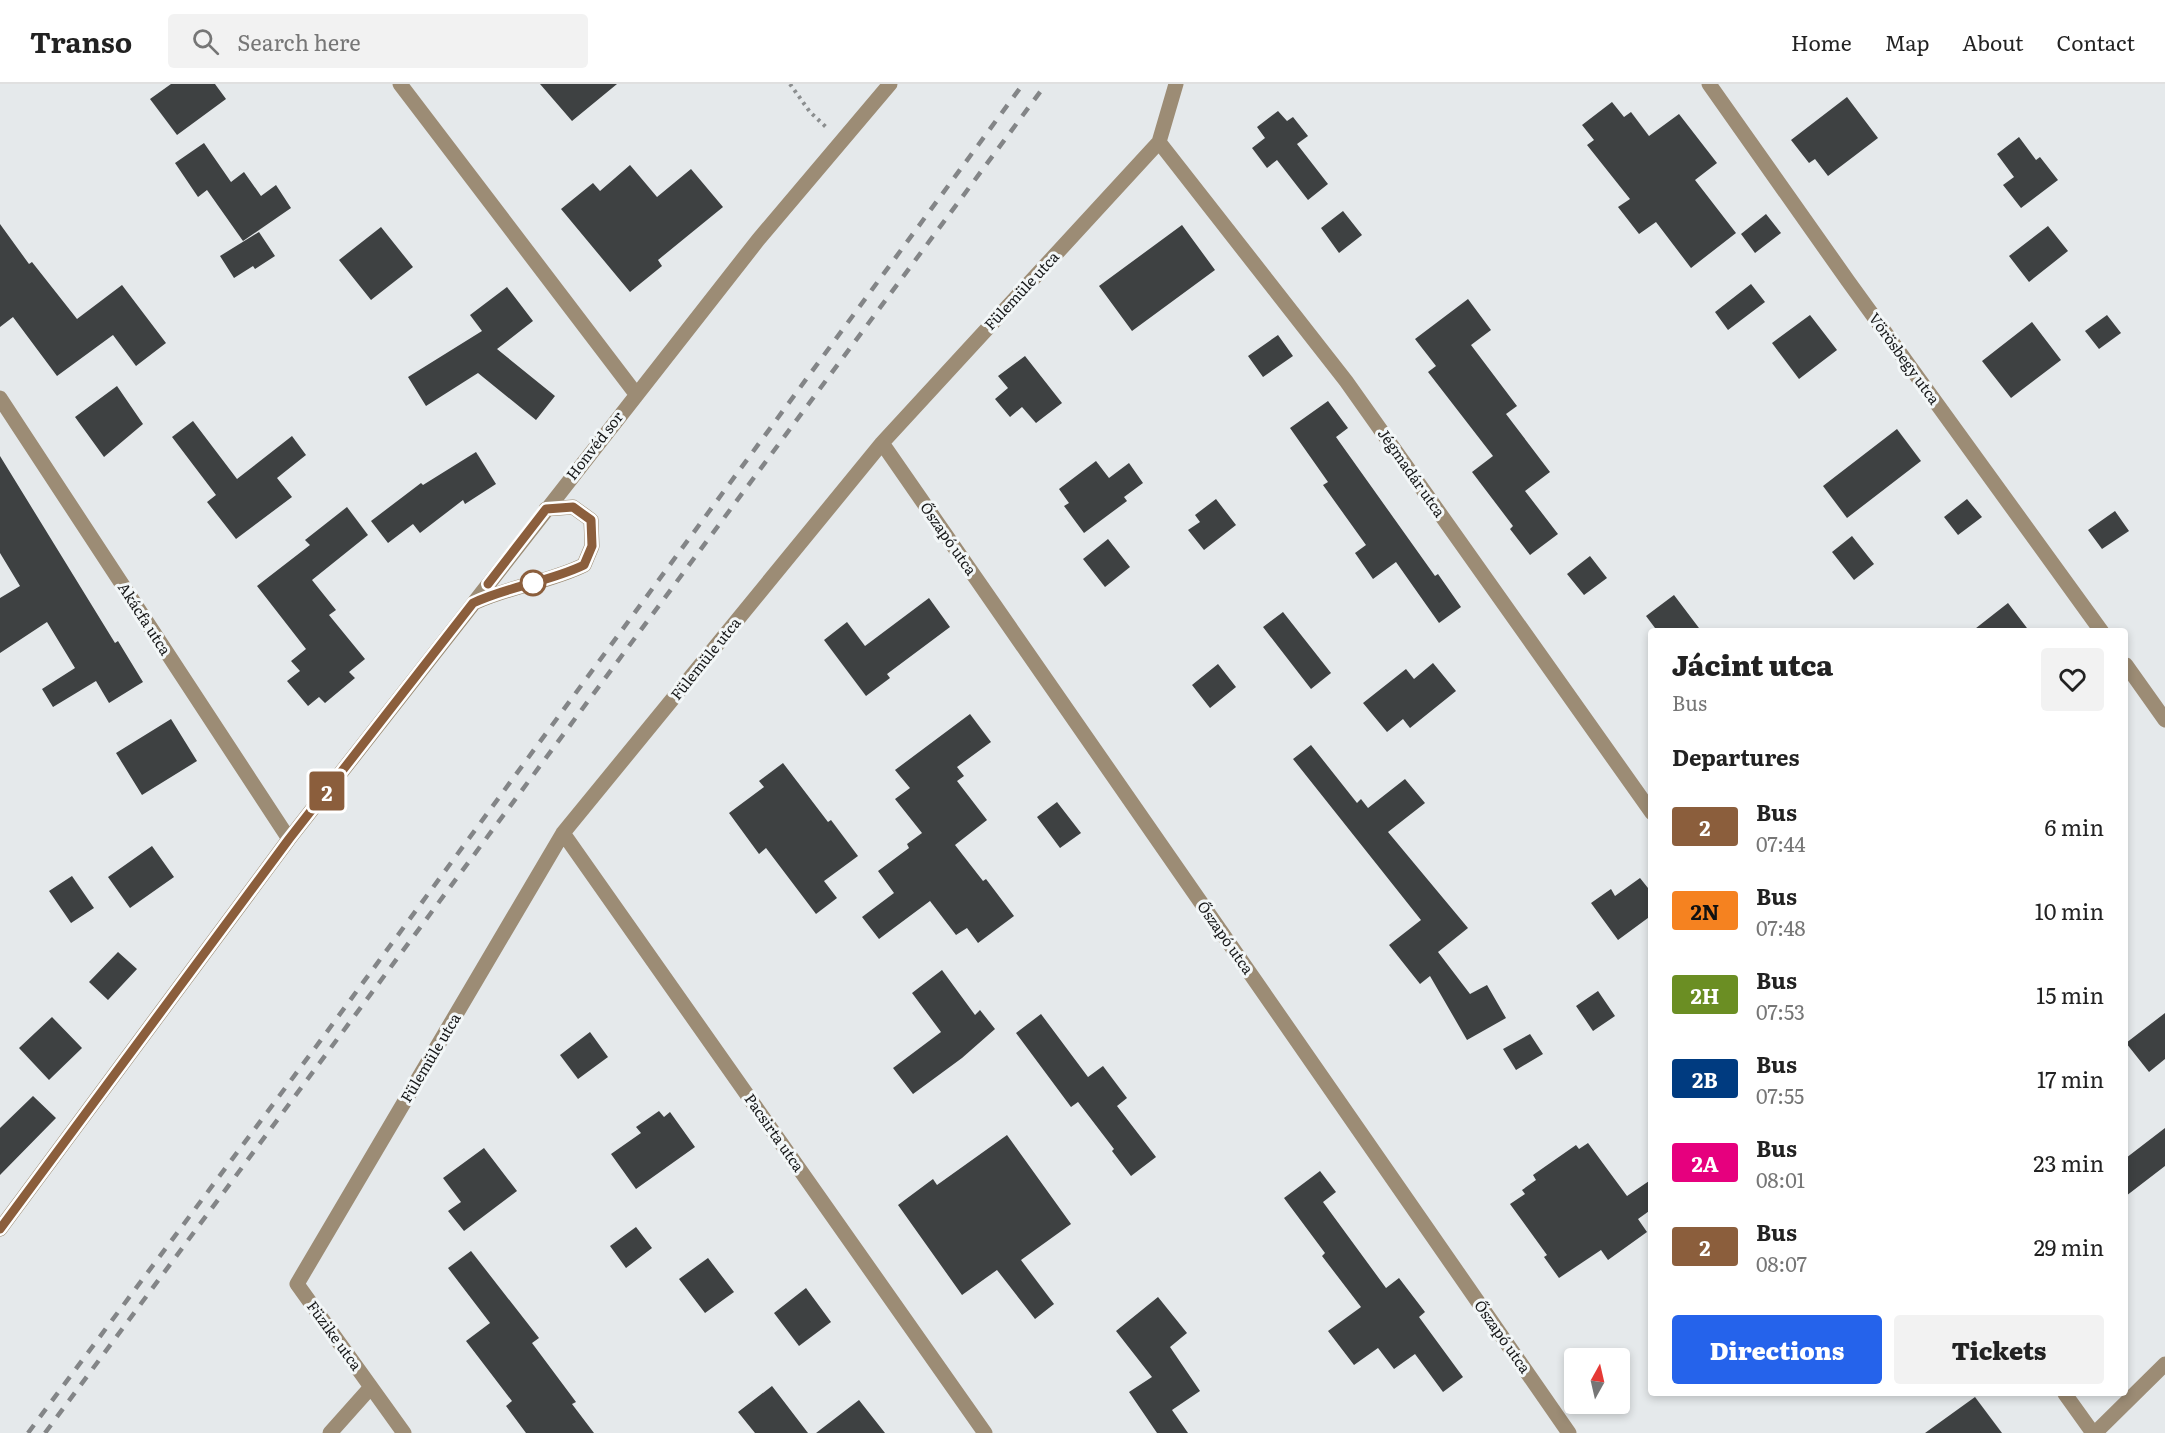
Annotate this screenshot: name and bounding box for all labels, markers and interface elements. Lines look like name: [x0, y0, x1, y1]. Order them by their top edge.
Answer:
search box: [168, 14, 588, 68]
text: Transo: [30, 20, 132, 62]
icon: search: [189, 25, 222, 58]
text: Search here: [237, 25, 361, 58]
text: Home: [1791, 26, 1852, 57]
text: Map: [1885, 26, 1929, 57]
text: About: [1962, 26, 2024, 57]
text: Contact: [2057, 26, 2135, 57]
street label: Fülemüle utca: [978, 245, 1064, 335]
street label: Vörösbegy utca: [1864, 307, 1947, 410]
street label: Honvéd sor: [560, 406, 628, 484]
street label: Jégmadár utca: [1373, 423, 1452, 522]
street label: Őszapó utca: [915, 497, 984, 580]
unlabelled marker: [520, 570, 546, 596]
street label: Akácfa utca: [113, 577, 178, 660]
street label: Fülemüle utca: [664, 611, 746, 705]
text: Jácint utca: [1672, 643, 1833, 685]
button: heart: [2041, 648, 2104, 711]
text: Bus: [1672, 687, 1707, 717]
text: Departures: [1672, 740, 1799, 773]
line badge: 2: [308, 772, 346, 810]
text: 2: [321, 776, 333, 807]
text: Bus: [1756, 795, 1797, 828]
text: 6 min: [2045, 810, 2104, 843]
text: 2: [1699, 811, 1711, 842]
text: 07:44: [1756, 828, 1806, 858]
text: Bus: [1756, 879, 1797, 912]
text: 10 min: [2035, 894, 2104, 927]
text: 2N: [1691, 895, 1719, 926]
street label: Őszapó utca: [1192, 896, 1261, 979]
text: 07:48: [1756, 912, 1806, 942]
text: Bus: [1756, 963, 1797, 996]
text: 15 min: [2036, 978, 2104, 1011]
text: 2H: [1691, 979, 1719, 1010]
text: 07:53: [1756, 996, 1805, 1026]
street label: Fülemüle utca: [394, 1007, 466, 1106]
text: Bus: [1756, 1047, 1797, 1080]
text: 17 min: [2037, 1062, 2104, 1095]
text: 2B: [1692, 1063, 1718, 1094]
text: 07:55: [1756, 1080, 1804, 1110]
street label: Pacsirta utca: [740, 1088, 811, 1177]
text: Bus: [1756, 1131, 1797, 1164]
text: 23 min: [2033, 1146, 2104, 1179]
text: 2A: [1691, 1147, 1719, 1178]
text: 08:01: [1756, 1164, 1805, 1194]
text: Bus: [1756, 1215, 1797, 1248]
text: 29 min: [2034, 1230, 2104, 1263]
text: 2: [1699, 1231, 1711, 1262]
text: 08:07: [1756, 1248, 1807, 1278]
street label: Őszapó utca: [1469, 1295, 1538, 1378]
street label: Füzike utca: [302, 1296, 369, 1375]
button: Directions: [1672, 1315, 1882, 1384]
button: Tickets: [1894, 1315, 2104, 1384]
north arrow: [1564, 1348, 1630, 1414]
map controls: [1564, 1348, 1630, 1414]

